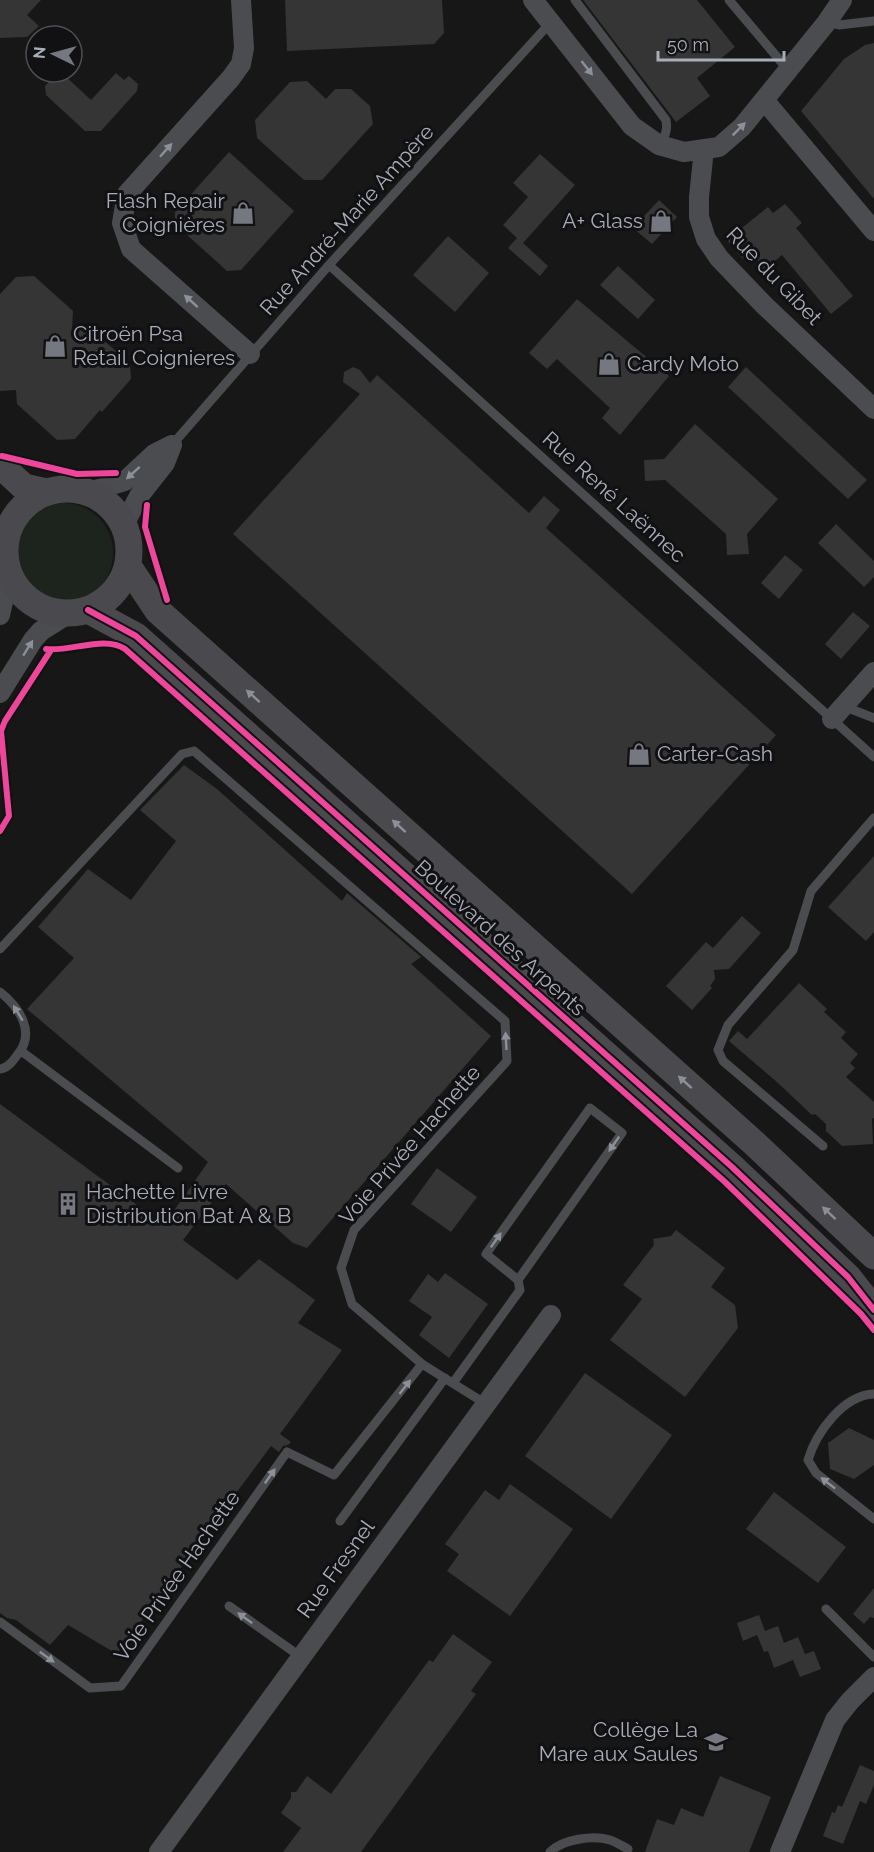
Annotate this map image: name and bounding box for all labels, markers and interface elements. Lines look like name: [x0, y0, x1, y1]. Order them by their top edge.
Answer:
north arrow: [24, 24, 84, 84]
scale bar: [658, 24, 784, 62]
text: 50 m: [667, 34, 709, 55]
text: N: [30, 46, 50, 60]
one-way arrow: [580, 60, 592, 75]
street label: Rue André-Marie Ampère: [254, 119, 439, 320]
one-way arrow: [731, 122, 746, 136]
one-way arrow: [159, 143, 173, 158]
place label: Flash Repair Coignières: [106, 188, 226, 237]
shop icon: Flash Repair Coignières: [230, 200, 256, 226]
place label: A+ Glass: [562, 208, 643, 233]
shop icon: A+ Glass: [648, 208, 674, 234]
street label: Rue du Gibet: [721, 221, 827, 330]
one-way arrow: [184, 295, 199, 308]
place label: Citroën Psa Retail Coignieres: [73, 321, 235, 370]
shop icon: Citroën Psa Retail Coignieres: [42, 333, 68, 359]
shop icon: Cardy Moto: [596, 351, 622, 377]
place label: Cardy Moto: [627, 351, 739, 376]
street label: Rue René Laënnec: [538, 426, 691, 567]
one-way arrow: [126, 466, 141, 479]
one-way arrow: [22, 640, 33, 656]
one-way arrow: [246, 689, 261, 703]
shop icon: Carter-Cash: [626, 741, 652, 767]
place label: Carter-Cash: [657, 741, 773, 766]
one-way arrow: [392, 820, 407, 833]
street label: Boulevard des Arpents: [410, 854, 591, 1021]
one-way arrow: [13, 1005, 24, 1021]
one-way arrow: [501, 1031, 510, 1050]
street label: Voie Privée Hachette: [334, 1060, 485, 1229]
one-way arrow: [678, 1076, 693, 1089]
one-way arrow: [608, 1136, 620, 1152]
place label: Hachette Livre Distribution Bat A & B: [86, 1179, 291, 1228]
building icon: Hachette Livre Distribution Bat A & B: [55, 1191, 81, 1217]
one-way arrow: [823, 1207, 837, 1221]
one-way arrow: [490, 1232, 502, 1248]
one-way arrow: [398, 1379, 410, 1394]
one-way arrow: [264, 1468, 276, 1484]
one-way arrow: [820, 1477, 836, 1489]
street label: Voie Privée Hachette: [108, 1486, 245, 1666]
street label: Rue Fresnel: [292, 1515, 380, 1623]
one-way arrow: [238, 1612, 254, 1624]
one-way arrow: [40, 1650, 55, 1662]
place label: Collège La Mare aux Saules: [539, 1717, 698, 1766]
school or university icon: Collège La Mare aux Saules: [703, 1729, 729, 1755]

